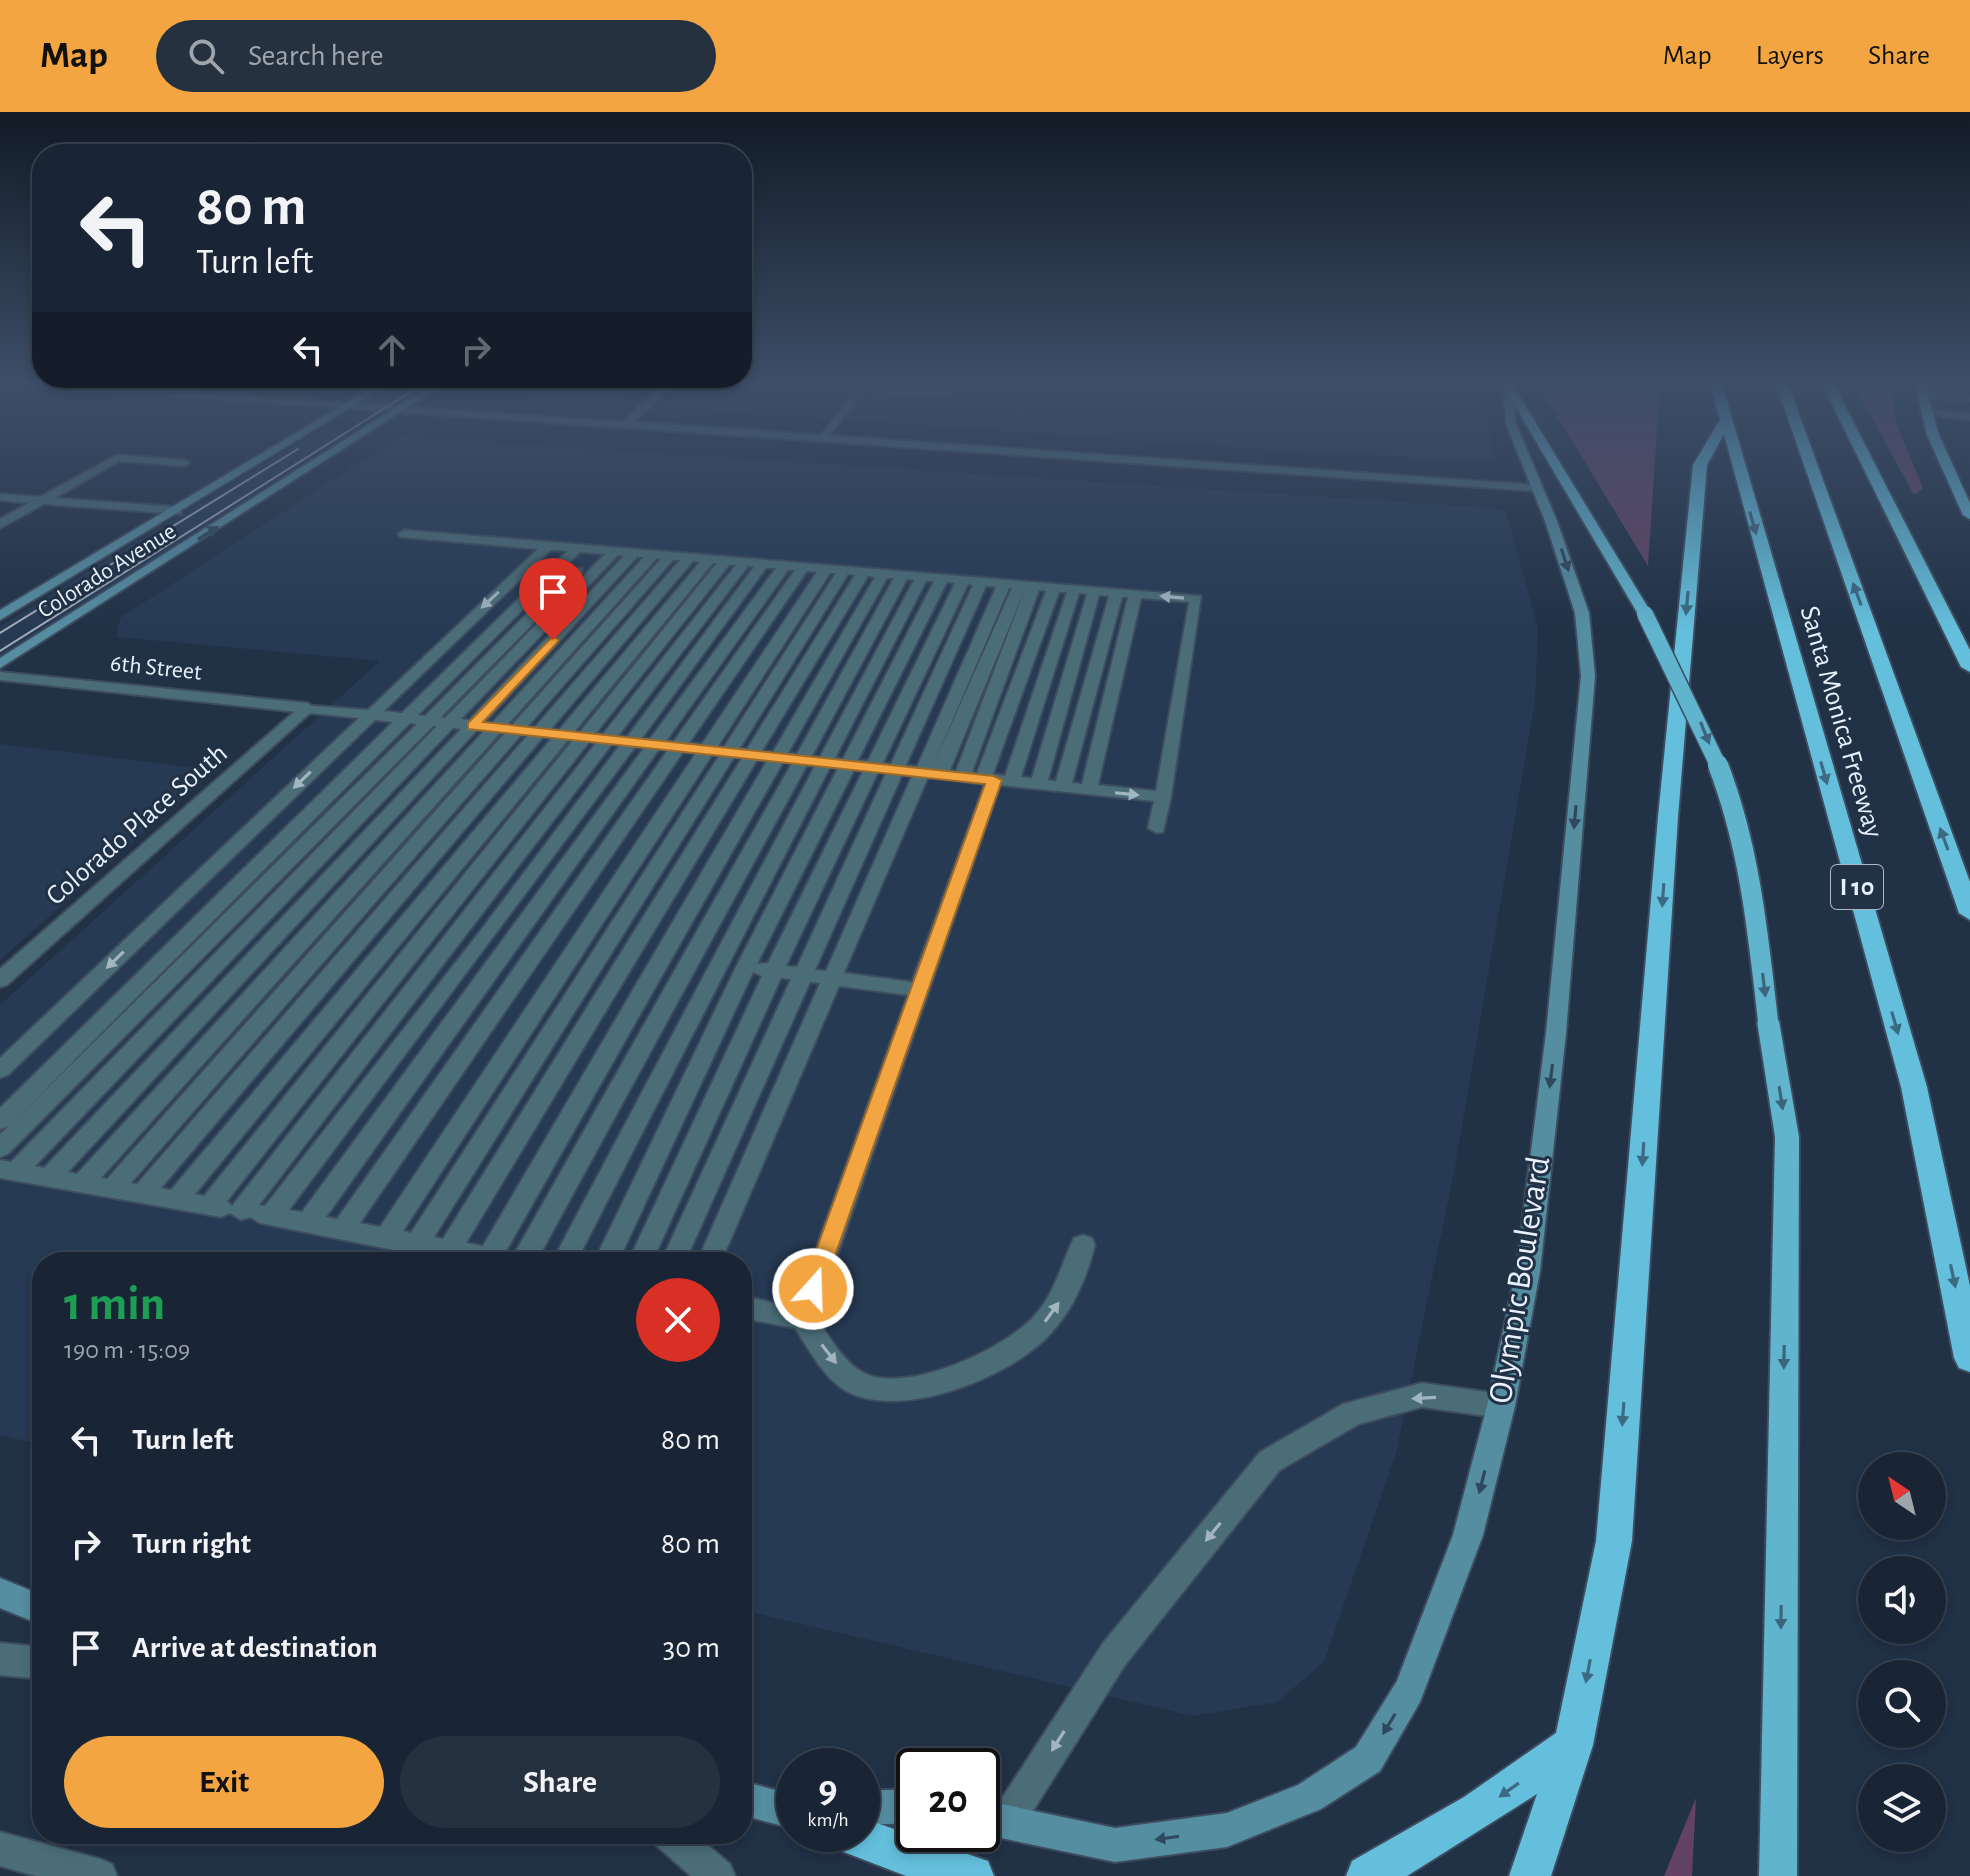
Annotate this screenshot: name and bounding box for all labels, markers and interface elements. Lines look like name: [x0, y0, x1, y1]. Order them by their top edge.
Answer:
search box: [156, 20, 716, 92]
icon: search: [184, 34, 228, 78]
text: Map: [40, 37, 108, 75]
text: Search here: [248, 41, 384, 71]
text: Map: [1663, 42, 1712, 70]
text: Layers: [1756, 42, 1824, 70]
text: Share: [1868, 42, 1930, 70]
icon: left: [64, 176, 168, 280]
text: 80 m: [196, 179, 306, 235]
text: Turn left: [196, 244, 313, 280]
icon: left: [286, 328, 330, 372]
icon: ahead: [370, 328, 414, 372]
icon: right: [454, 328, 498, 372]
one-way arrow: [1747, 511, 1760, 535]
street label: Colorado Avenue: [34, 519, 180, 623]
one-way arrow: [198, 526, 219, 541]
one-way arrow: [1559, 549, 1571, 573]
pin: [519, 558, 587, 640]
icon: arrive: [531, 570, 575, 614]
one-way arrow: [1850, 582, 1863, 606]
one-way arrow: [481, 591, 500, 609]
one-way arrow: [1159, 591, 1184, 604]
one-way arrow: [1681, 591, 1694, 616]
street label: Santa Monica Freeway: [1795, 603, 1887, 841]
street label: 6th Street: [109, 651, 203, 685]
one-way arrow: [1699, 721, 1712, 745]
street label: Colorado Place South: [41, 739, 233, 911]
one-way arrow: [1818, 761, 1831, 785]
one-way arrow: [293, 770, 312, 789]
one-way arrow: [1115, 787, 1140, 800]
one-way arrow: [1569, 805, 1582, 830]
one-way arrow: [1937, 827, 1950, 851]
road number: I 10: [1831, 865, 1883, 909]
one-way arrow: [1656, 883, 1669, 908]
one-way arrow: [106, 951, 125, 969]
one-way arrow: [1758, 973, 1771, 998]
one-way arrow: [1890, 1011, 1902, 1036]
one-way arrow: [1544, 1063, 1557, 1088]
one-way arrow: [1775, 1086, 1787, 1111]
one-way arrow: [1636, 1142, 1649, 1167]
street label: Olympic Boulevard: [1484, 1154, 1556, 1406]
position arrow: [771, 1247, 855, 1331]
one-way arrow: [1947, 1264, 1960, 1289]
button: close: [636, 1278, 720, 1362]
text: 1 min: [64, 1281, 165, 1329]
one-way arrow: [1044, 1301, 1060, 1323]
text: 190 m · 15:09: [64, 1337, 190, 1363]
one-way arrow: [820, 1344, 837, 1364]
one-way arrow: [1778, 1345, 1790, 1370]
one-way arrow: [1411, 1391, 1436, 1404]
one-way arrow: [1616, 1402, 1629, 1427]
icon: left: [64, 1418, 108, 1462]
text: Turn left: [132, 1425, 233, 1455]
text: 80 m: [661, 1425, 720, 1455]
north arrow: [1858, 1452, 1946, 1540]
map controls: [1858, 1452, 1946, 1852]
one-way arrow: [1475, 1470, 1487, 1495]
icon: right: [64, 1522, 108, 1566]
one-way arrow: [1205, 1522, 1221, 1542]
text: Turn right: [132, 1529, 251, 1559]
text: 80 m: [661, 1529, 720, 1559]
button: sound: [1858, 1556, 1946, 1644]
one-way arrow: [1775, 1605, 1788, 1630]
icon: arrive: [64, 1626, 108, 1670]
text: Arrive at destination: [132, 1633, 378, 1663]
text: 30 m: [663, 1633, 720, 1663]
one-way arrow: [1581, 1658, 1594, 1683]
button: search: [1858, 1660, 1946, 1748]
one-way arrow: [1382, 1713, 1396, 1735]
one-way arrow: [1051, 1730, 1066, 1751]
button: Exit: [64, 1736, 384, 1828]
button: Share: [400, 1736, 720, 1828]
speed limit sign: 20: [896, 1748, 1000, 1852]
button: layers: [1858, 1764, 1946, 1852]
text: 9: [818, 1770, 838, 1810]
one-way arrow: [1499, 1782, 1520, 1797]
text: km/h: [807, 1810, 849, 1830]
one-way arrow: [1154, 1832, 1179, 1845]

